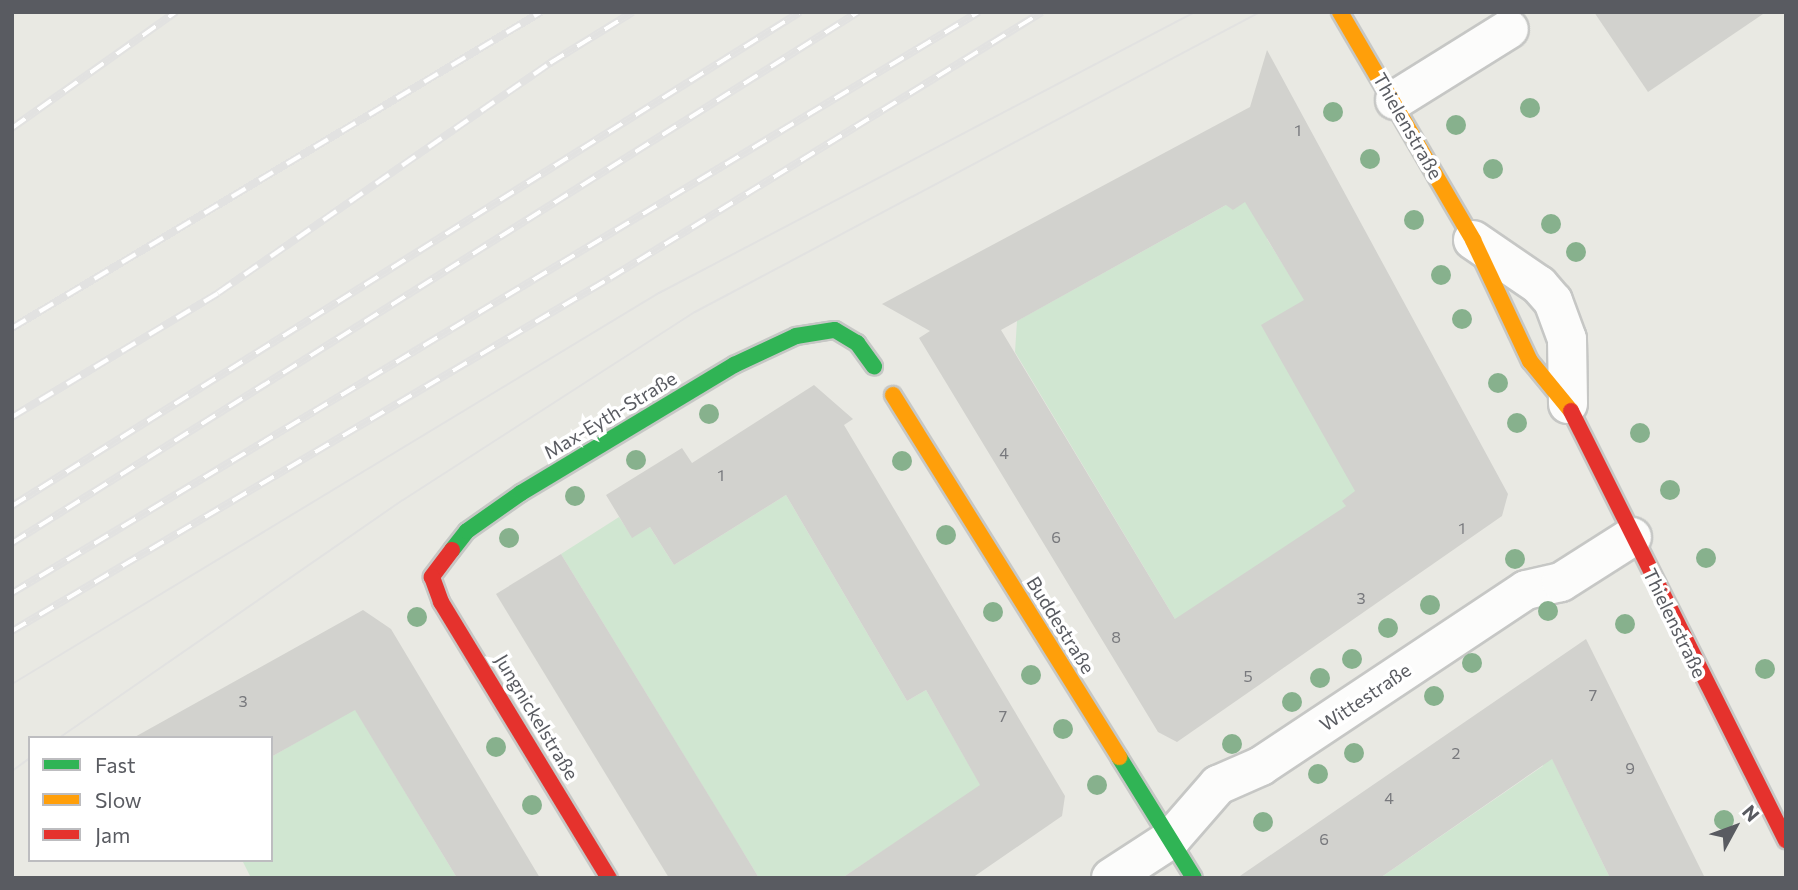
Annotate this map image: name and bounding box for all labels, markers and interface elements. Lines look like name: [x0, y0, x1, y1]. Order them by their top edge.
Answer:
street label: Thielenstraße: [1368, 69, 1448, 183]
house number: 1: [1295, 120, 1301, 140]
street label: Max-Eyth-Straße: [539, 366, 681, 464]
house number: 4: [999, 443, 1009, 463]
house number: 1: [718, 465, 724, 485]
house number: 1: [1459, 518, 1465, 538]
house number: 6: [1051, 527, 1061, 547]
street label: Thielenstraße: [1639, 565, 1711, 681]
street label: Buddestraße: [1022, 572, 1100, 678]
house number: 3: [1356, 588, 1366, 608]
house number: 8: [1111, 627, 1121, 647]
street label: Jungnickelstraße: [491, 650, 583, 784]
street label: Wittestraße: [1315, 658, 1415, 736]
house number: 5: [1243, 666, 1253, 686]
house number: 7: [1589, 685, 1597, 705]
house number: 3: [238, 691, 248, 711]
house number: 7: [999, 706, 1007, 726]
legend: [28, 736, 273, 862]
house number: 2: [1452, 743, 1460, 763]
text: Fast: [95, 752, 136, 777]
house number: 9: [1625, 758, 1635, 778]
text: Slow: [95, 787, 142, 812]
house number: 4: [1384, 788, 1394, 808]
north arrow: [1700, 792, 1770, 862]
text: N: [1738, 800, 1765, 826]
text: Jam: [95, 822, 130, 847]
house number: 6: [1319, 829, 1329, 849]

